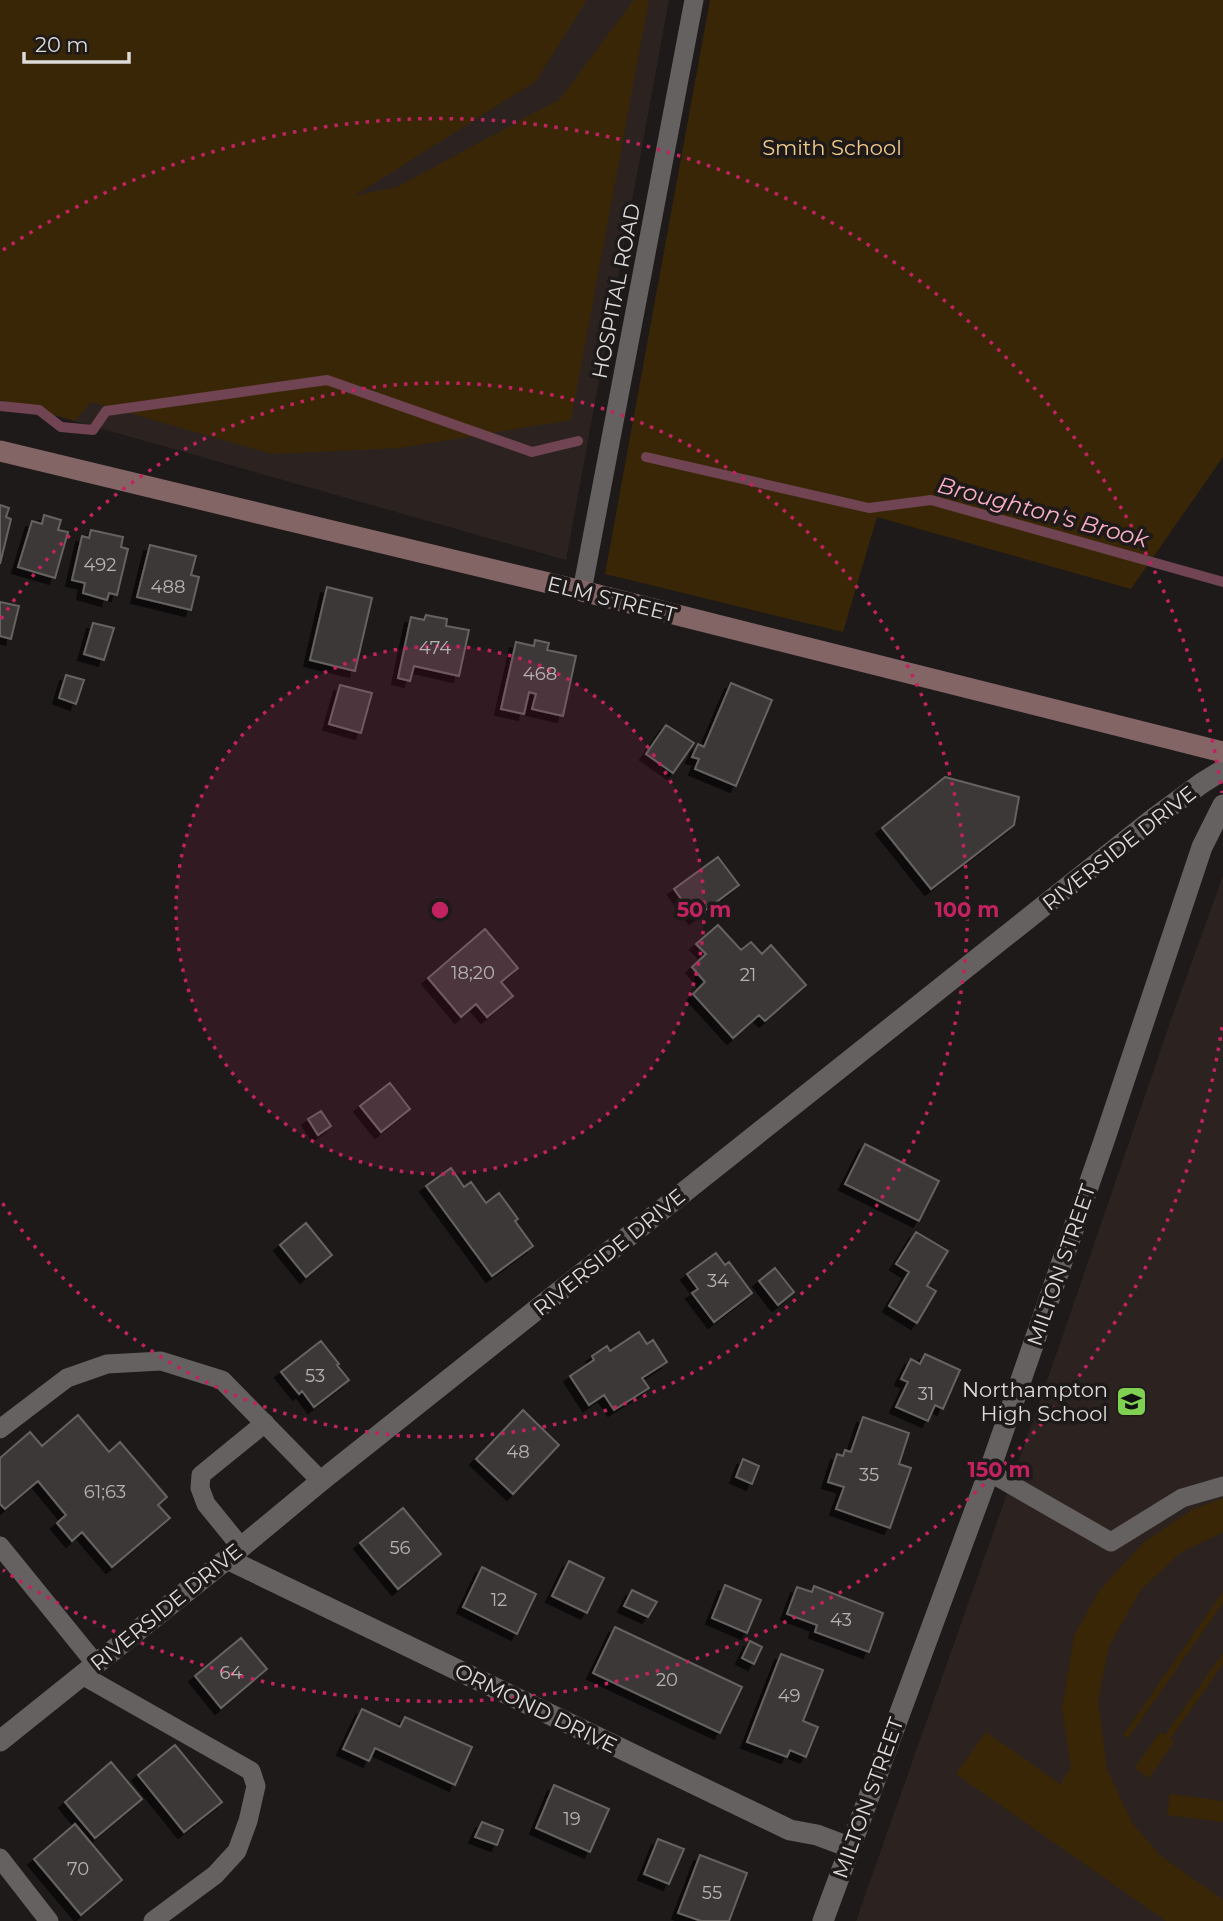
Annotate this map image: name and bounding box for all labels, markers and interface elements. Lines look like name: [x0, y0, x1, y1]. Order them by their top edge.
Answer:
scale bar: [24, 21, 130, 65]
text: 20 m: [35, 32, 89, 57]
park label: Smith School: [762, 135, 902, 160]
street label: HOSPITAL ROAD: [587, 201, 645, 381]
water label: Broughton's Brook: [935, 470, 1153, 554]
house number: 492: [84, 554, 116, 576]
street label: ELM STREET: [545, 571, 679, 627]
house number: 488: [150, 576, 186, 598]
house number: 474: [419, 637, 451, 659]
house number: 468: [523, 663, 557, 685]
street label: RIVERSIDE DRIVE: [1037, 780, 1201, 916]
text: 50 m: [677, 897, 731, 922]
text: 100 m: [935, 897, 999, 922]
centre of rings: [428, 898, 452, 922]
house number: 18;20: [451, 962, 495, 984]
house number: 21: [740, 964, 756, 986]
street label: MILTON STREET: [1022, 1181, 1100, 1349]
street label: RIVERSIDE DRIVE: [528, 1183, 690, 1321]
house number: 34: [707, 1270, 729, 1292]
house number: 53: [305, 1365, 325, 1387]
place label: Northampton High School: [962, 1377, 1108, 1426]
house number: 31: [918, 1383, 934, 1405]
school or university icon: Northampton High School: [1114, 1384, 1148, 1418]
house number: 48: [506, 1441, 530, 1463]
text: 150 m: [968, 1457, 1030, 1482]
house number: 35: [859, 1464, 879, 1486]
house number: 61;63: [84, 1481, 126, 1503]
house number: 56: [389, 1537, 411, 1559]
street label: RIVERSIDE DRIVE: [85, 1538, 247, 1676]
house number: 12: [491, 1589, 507, 1611]
house number: 43: [830, 1609, 852, 1631]
street label: ORMOND DRIVE: [451, 1658, 621, 1758]
house number: 64: [220, 1662, 243, 1684]
house number: 20: [656, 1669, 678, 1691]
house number: 49: [778, 1685, 800, 1707]
street label: MILTON STREET: [827, 1714, 909, 1882]
house number: 19: [563, 1808, 581, 1830]
house number: 70: [67, 1858, 89, 1880]
house number: 55: [702, 1882, 722, 1904]

